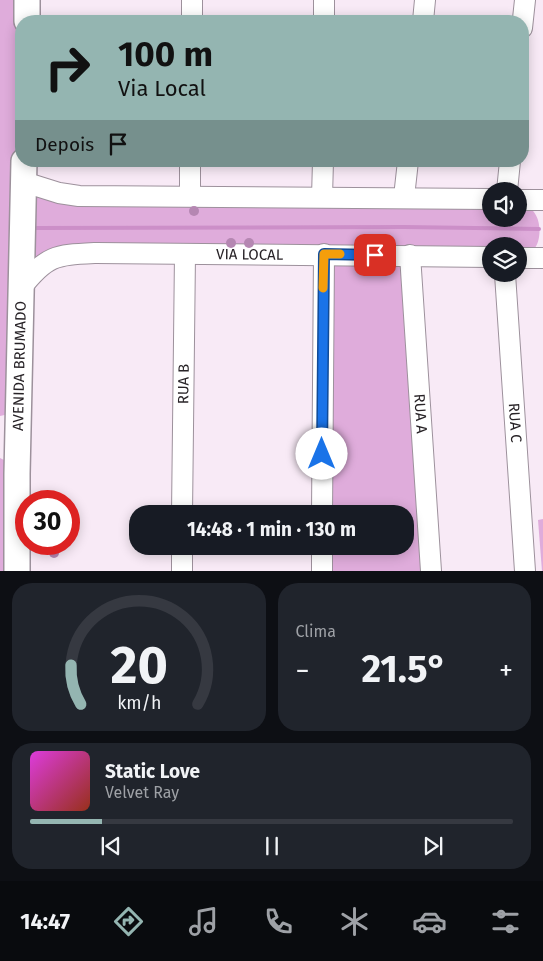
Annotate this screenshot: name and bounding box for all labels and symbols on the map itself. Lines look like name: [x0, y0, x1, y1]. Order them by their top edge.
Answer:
pin: [354, 234, 396, 276]
street label: VIA LOCAL: [216, 245, 284, 264]
street label: AVENIDA BRUMADO: [9, 301, 30, 431]
street label: RUA B: [174, 364, 193, 404]
street label: RUA A: [410, 393, 431, 435]
street label: RUA C: [505, 402, 525, 444]
position arrow: [295, 427, 347, 479]
speed limit sign: 30: [15, 490, 80, 555]

